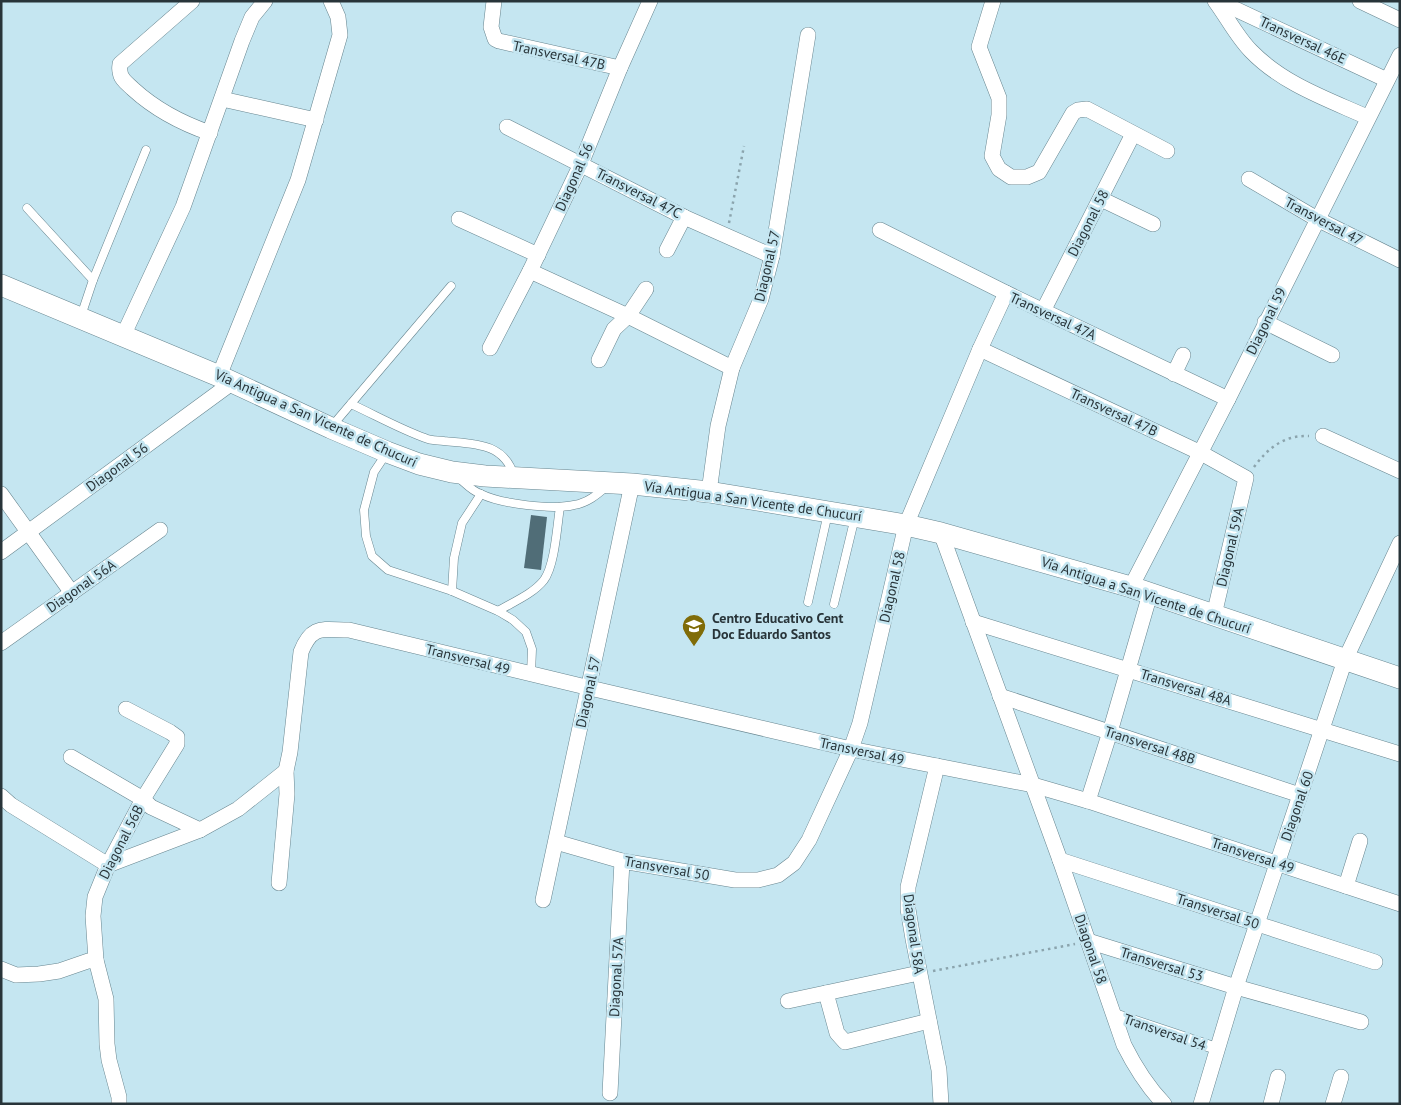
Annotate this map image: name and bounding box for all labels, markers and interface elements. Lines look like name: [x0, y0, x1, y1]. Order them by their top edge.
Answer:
street label: Transversal 46E: [1257, 12, 1349, 68]
street label: Transversal 47B: [511, 36, 607, 74]
street label: Diagonal 56: [551, 140, 597, 214]
street label: Transversal 47C: [593, 164, 685, 222]
street label: Diagonal 58: [1064, 187, 1112, 259]
street label: Transversal 47: [1282, 193, 1366, 249]
street label: Diagonal 57: [750, 229, 784, 303]
street label: Diagonal 59: [1242, 284, 1290, 358]
street label: Transversal 47A: [1007, 288, 1100, 344]
street label: Vía Antigua a San Vicente de Chucurí: [211, 365, 420, 471]
street label: Transversal 47B: [1068, 384, 1160, 440]
street label: Diagonal 56: [82, 438, 152, 496]
street label: Vía Antigua a San Vicente de Chucurí: [642, 477, 863, 525]
street label: Diagonal 59A: [1212, 505, 1248, 588]
street label: Diagonal 58: [875, 550, 909, 624]
street label: Vía Antigua a San Vicente de Chucurí: [1038, 552, 1253, 638]
street label: Diagonal 56A: [43, 555, 120, 617]
place label: Centro Educativo Cent Doc Eduardo Santos: [712, 609, 843, 643]
school or university icon: Centro Educativo Cent Doc Eduardo Santos: [681, 613, 707, 647]
street label: Transversal 49: [424, 640, 512, 678]
street label: Diagonal 57: [572, 655, 604, 729]
street label: Transversal 48A: [1138, 665, 1234, 710]
street label: Transversal 48B: [1102, 722, 1198, 768]
street label: Transversal 49: [818, 733, 906, 769]
street label: Diagonal 60: [1277, 768, 1317, 843]
street label: Diagonal 56B: [95, 802, 147, 882]
street label: Transversal 49: [1209, 833, 1297, 877]
street label: Transversal 50: [623, 852, 711, 884]
street label: Transversal 50: [1174, 889, 1262, 933]
street label: Diagonal 58A: [899, 893, 929, 976]
street label: Diagonal 58: [1071, 912, 1111, 986]
street label: Diagonal 57A: [605, 936, 627, 1017]
street label: Transversal 53: [1118, 943, 1206, 985]
street label: Transversal 54: [1121, 1009, 1209, 1055]

